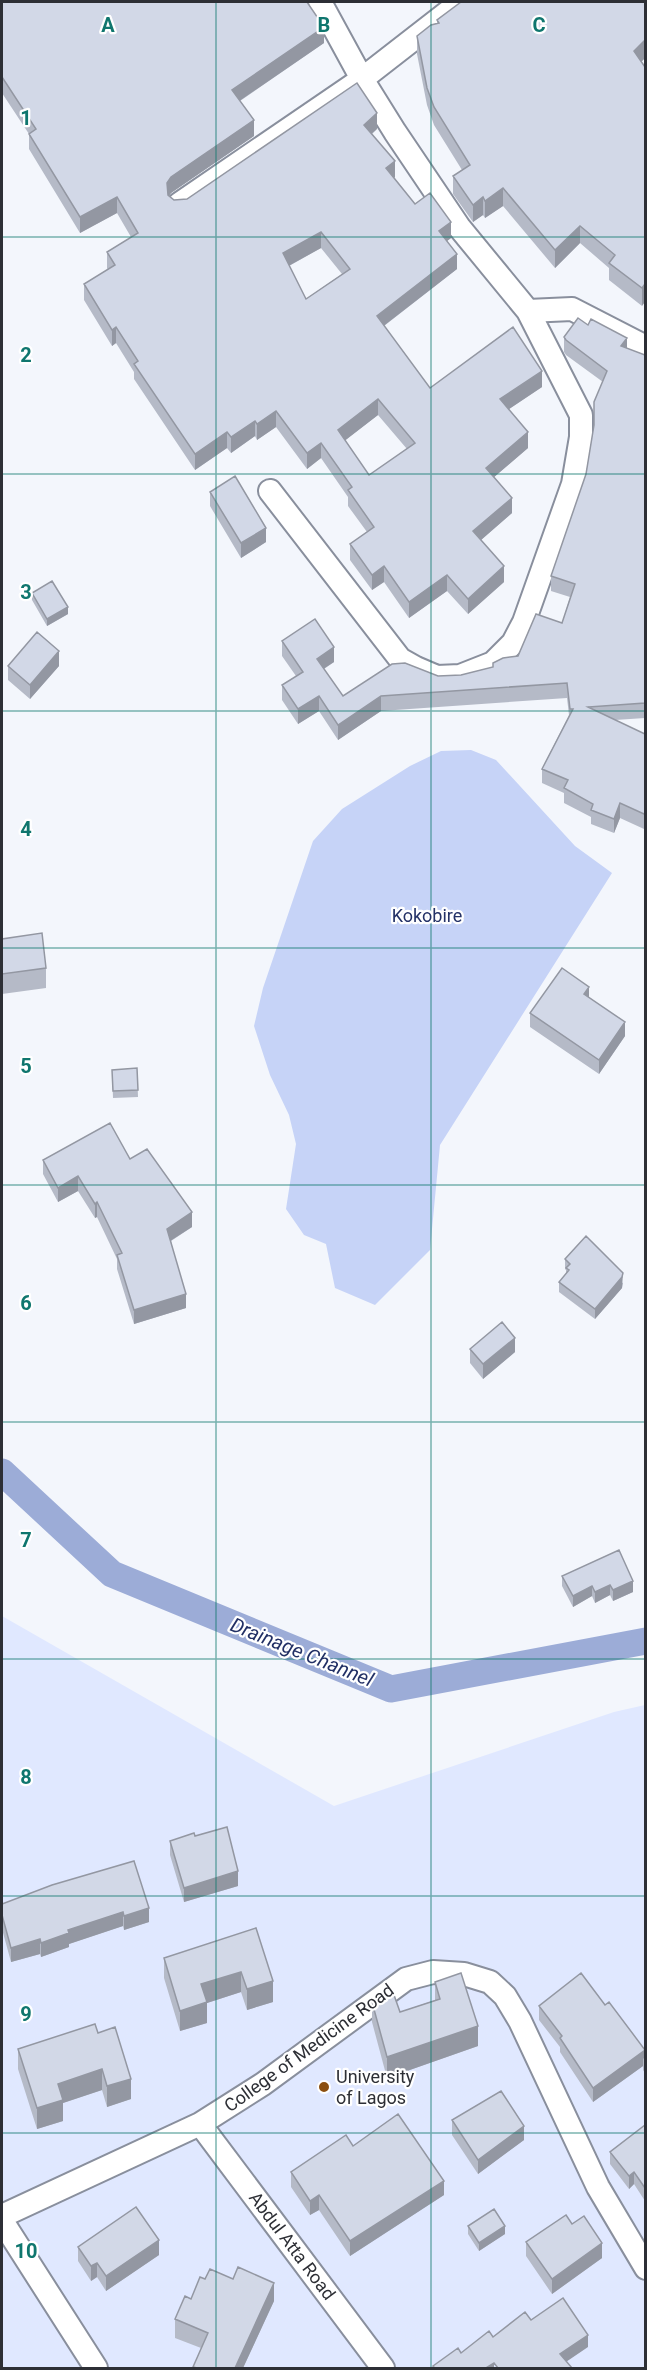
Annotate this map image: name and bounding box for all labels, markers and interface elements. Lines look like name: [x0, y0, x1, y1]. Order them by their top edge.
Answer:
text: A: [101, 13, 115, 37]
text: B: [318, 13, 330, 37]
text: C: [532, 13, 546, 37]
text: 1: [20, 106, 32, 130]
text: 2: [20, 343, 32, 367]
text: 3: [20, 580, 32, 604]
text: 4: [20, 817, 32, 841]
park label: Kokobire: [392, 905, 462, 926]
text: 5: [20, 1054, 32, 1078]
text: 6: [20, 1291, 32, 1315]
text: 7: [20, 1528, 32, 1552]
water label: Drainage Channel: [227, 1612, 377, 1692]
text: 8: [20, 1765, 32, 1789]
street label: College of Medicine Road: [220, 1979, 397, 2116]
text: 9: [20, 2002, 32, 2026]
place label: University of Lagos: [336, 2066, 415, 2108]
marker: University of Lagos: [317, 2080, 331, 2094]
street label: Abdul Atta Road: [245, 2188, 340, 2304]
text: 10: [15, 2239, 37, 2263]

